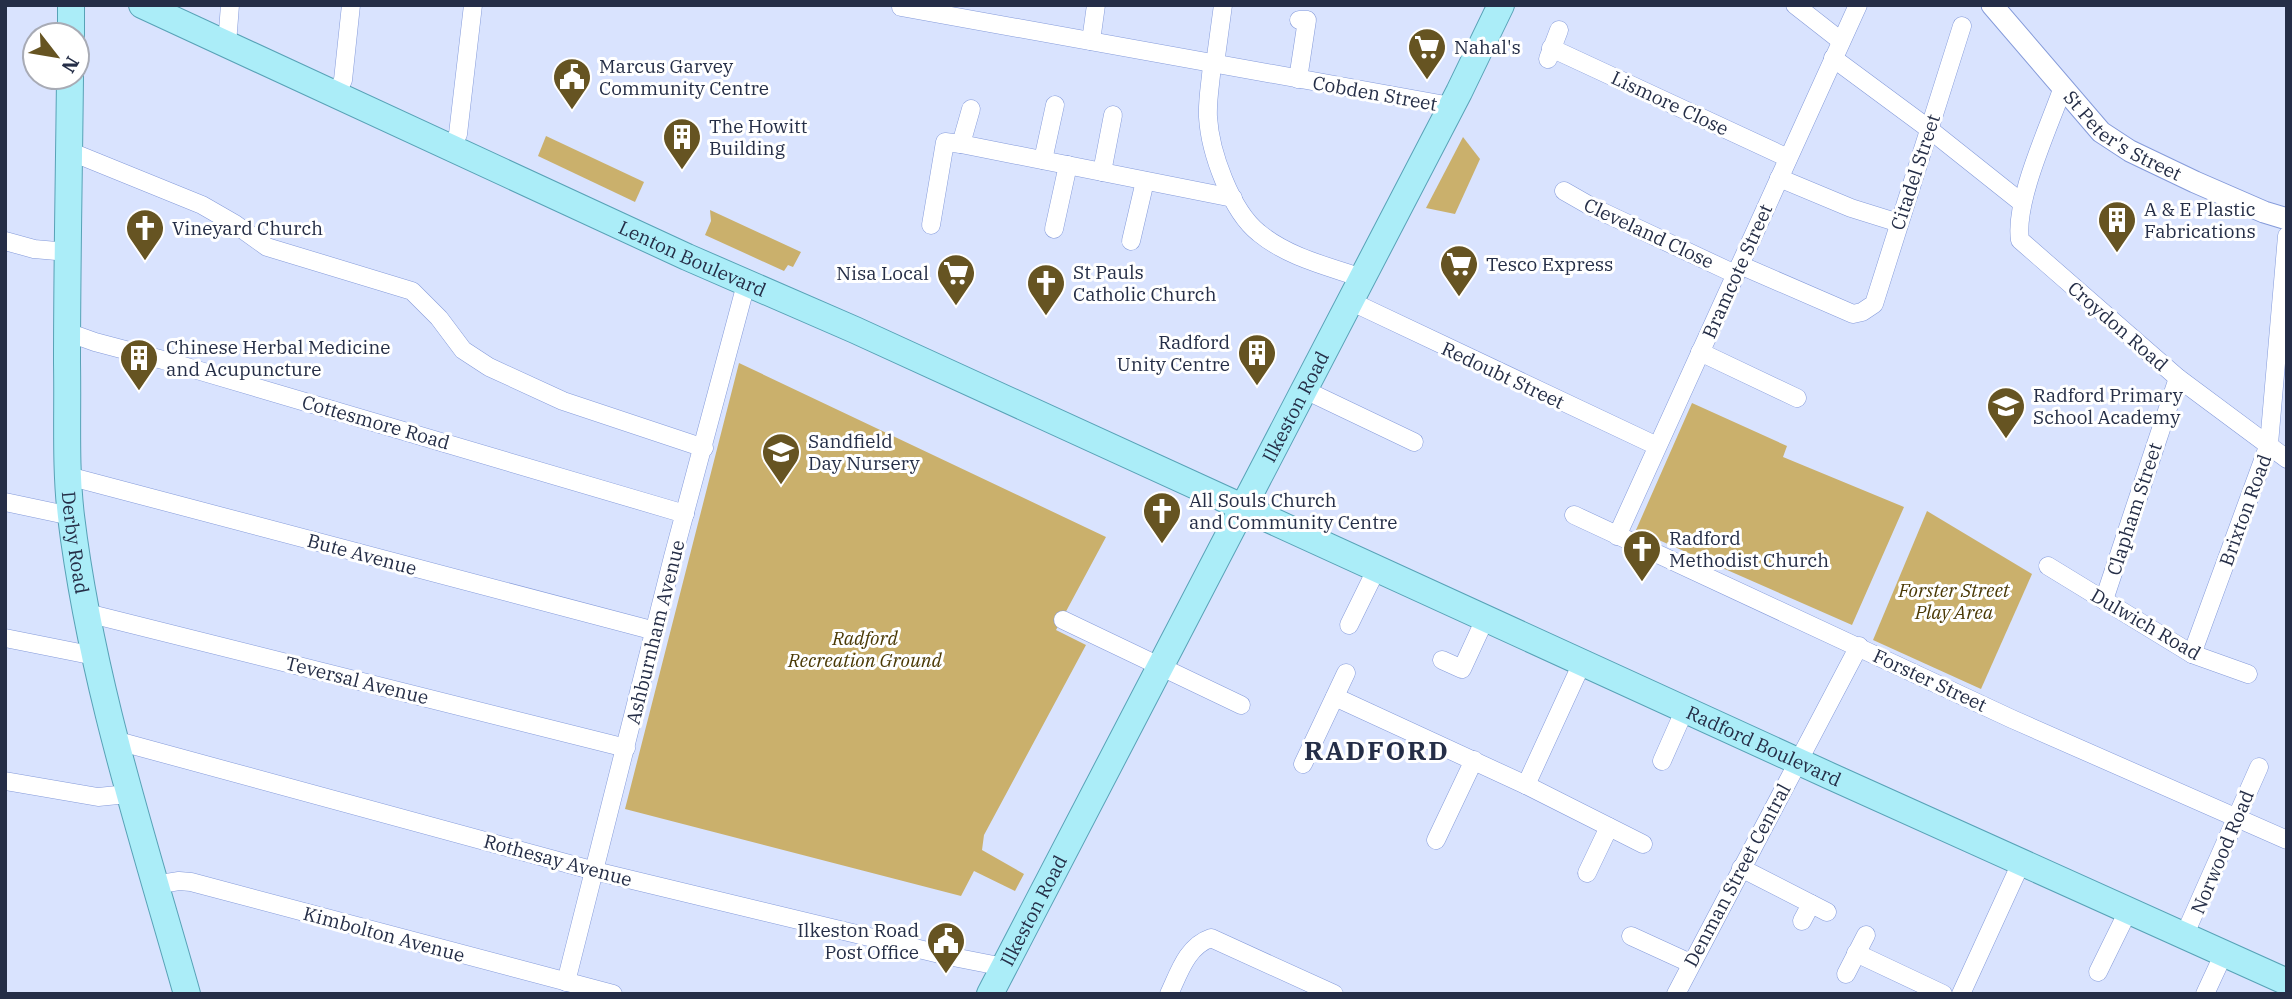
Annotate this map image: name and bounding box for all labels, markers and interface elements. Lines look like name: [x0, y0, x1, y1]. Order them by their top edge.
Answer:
north arrow: [21, 21, 91, 91]
supermarket icon: Nahal's: [1406, 26, 1448, 81]
place label: Nahal's: [1454, 35, 1521, 59]
text: N: [56, 52, 85, 77]
place label: Marcus Garvey Community Centre: [599, 54, 769, 100]
public building icon: Marcus Garvey Community Centre: [551, 56, 593, 111]
street label: Lismore Close: [1608, 65, 1732, 141]
street label: Cobden Street: [1311, 70, 1439, 116]
street label: St Peter's Street: [2059, 85, 2186, 186]
street label: Citadel Street: [1885, 111, 1945, 233]
place label: The Howitt Building: [709, 114, 808, 160]
building icon: The Howitt Building: [661, 116, 703, 171]
street label: Cleveland Close: [1580, 192, 1718, 274]
place label: A & E Plastic Fabrications: [2144, 197, 2256, 243]
building icon: A & E Plastic Fabrications: [2096, 199, 2138, 254]
street label: Bramcote Street: [1697, 200, 1777, 342]
church icon: Vineyard Church: [124, 207, 166, 262]
street label: Lenton Boulevard: [615, 215, 770, 302]
place label: Vineyard Church: [172, 216, 323, 240]
supermarket icon: Tesco Express: [1438, 243, 1480, 298]
supermarket icon: Nisa Local: [935, 252, 977, 307]
place label: Tesco Express: [1486, 252, 1613, 276]
place label: St Pauls Catholic Church: [1073, 260, 1217, 306]
place label: Nisa Local: [836, 261, 929, 285]
church icon: St Pauls Catholic Church: [1025, 262, 1067, 317]
street label: Croydon Road: [2063, 276, 2173, 376]
place label: Radford Unity Centre: [1117, 330, 1230, 376]
building icon: Radford Unity Centre: [1236, 332, 1278, 387]
place label: Chinese Herbal Medicine and Acupuncture: [166, 335, 391, 381]
street label: Redoubt Street: [1438, 336, 1568, 414]
building icon: Chinese Herbal Medicine and Acupuncture: [118, 337, 160, 392]
street label: Ilkeston Road: [1257, 347, 1334, 466]
place label: Radford Primary School Academy: [2033, 383, 2184, 429]
school or university icon: Radford Primary School Academy: [1985, 385, 2027, 440]
street label: Cottesmore Road: [299, 389, 453, 455]
place label: Sandfield Day Nursery: [808, 429, 921, 475]
school or university icon: Sandfield Day Nursery: [760, 431, 802, 486]
street label: Clapham Street: [2101, 439, 2167, 578]
street label: Brixton Road: [2214, 451, 2276, 569]
place label: All Souls Church and Community Centre: [1189, 488, 1397, 534]
street label: Derby Road: [57, 490, 94, 596]
church icon: All Souls Church and Community Centre: [1141, 490, 1183, 545]
place label: Radford Methodist Church: [1669, 526, 1829, 572]
street label: Bute Avenue: [305, 528, 419, 580]
church icon: Radford Methodist Church: [1621, 528, 1663, 583]
street label: Ashburnham Avenue: [620, 537, 690, 727]
park label: Forster Street Play Area: [1897, 578, 2011, 624]
street label: Dulwich Road: [2087, 583, 2205, 665]
park label: Radford Recreation Ground: [787, 626, 943, 672]
street label: Forster Street: [1869, 643, 1991, 717]
street label: Teversal Avenue: [283, 651, 431, 709]
street label: Radford Boulevard: [1683, 700, 1845, 791]
district label: RADFORD: [1304, 733, 1450, 767]
street label: Denman Street Central: [1678, 779, 1796, 971]
street label: Norwood Road: [2185, 787, 2259, 917]
street label: Rothesay Avenue: [481, 829, 635, 891]
street label: Ilkeston Road: [995, 851, 1072, 970]
street label: Kimbolton Avenue: [301, 901, 467, 967]
place label: Ilkeston Road Post Office: [797, 918, 919, 964]
public building icon: Ilkeston Road Post Office: [925, 920, 967, 975]

